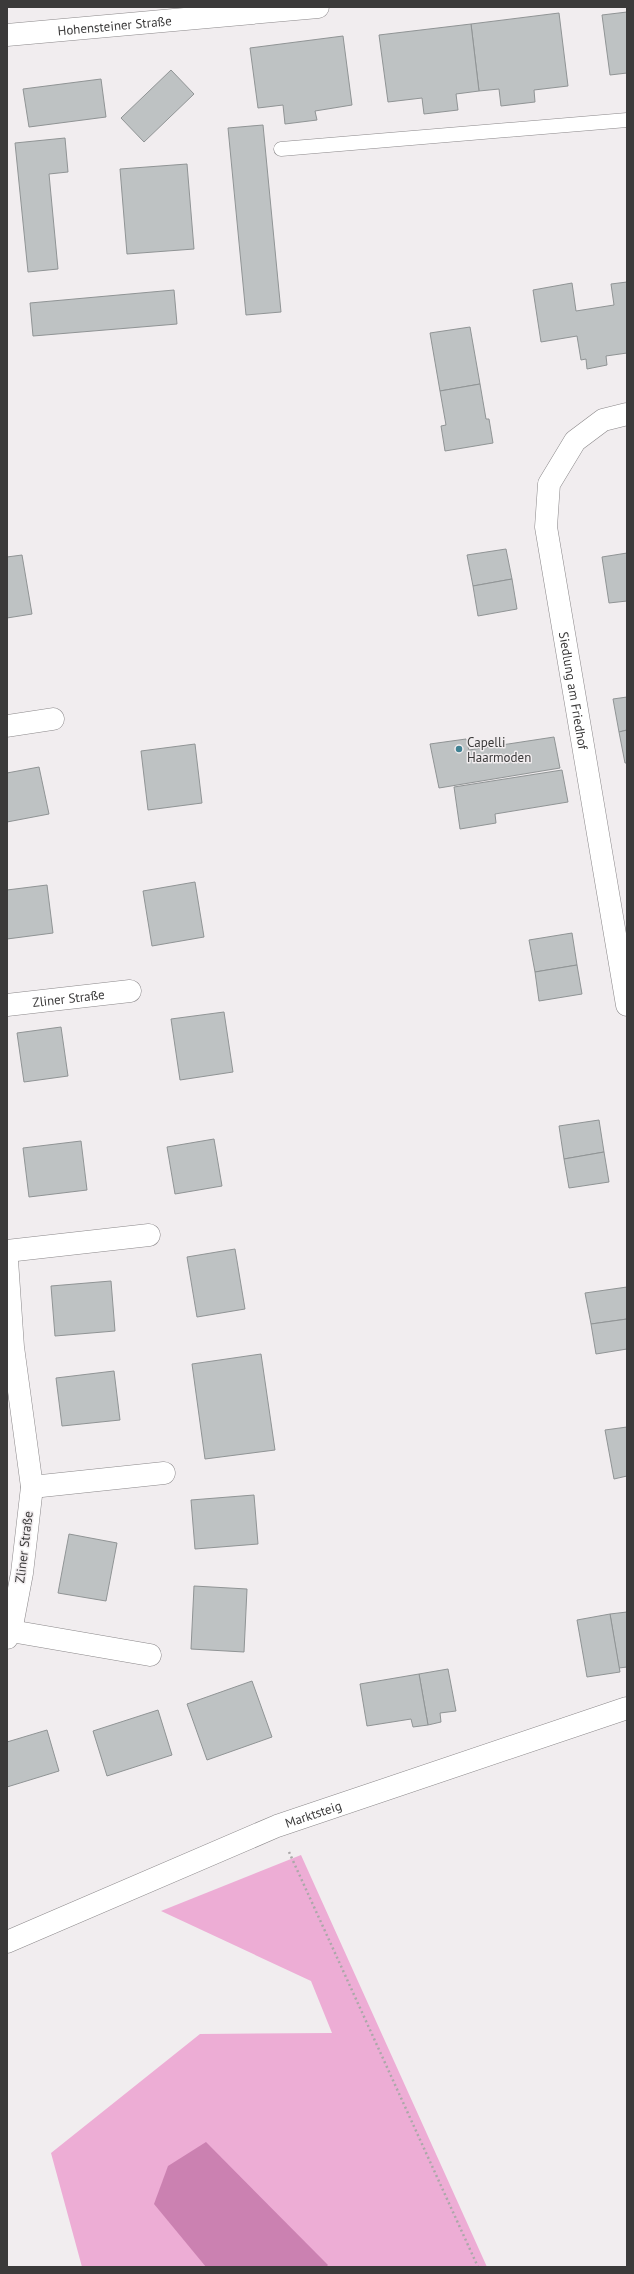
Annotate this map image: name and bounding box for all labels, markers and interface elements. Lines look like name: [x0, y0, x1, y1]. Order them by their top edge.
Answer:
street label: Hohensteiner Straße: [57, 12, 172, 39]
street label: Siedlung am Friedhof: [555, 630, 592, 752]
place label: Capelli Haarmoden: [467, 734, 531, 766]
marker: Capelli Haarmoden: [454, 744, 464, 754]
street label: Zliner Straße: [32, 985, 106, 1011]
street label: Zliner Straße: [11, 1510, 37, 1584]
street label: Marktsteig: [283, 1796, 344, 1831]

